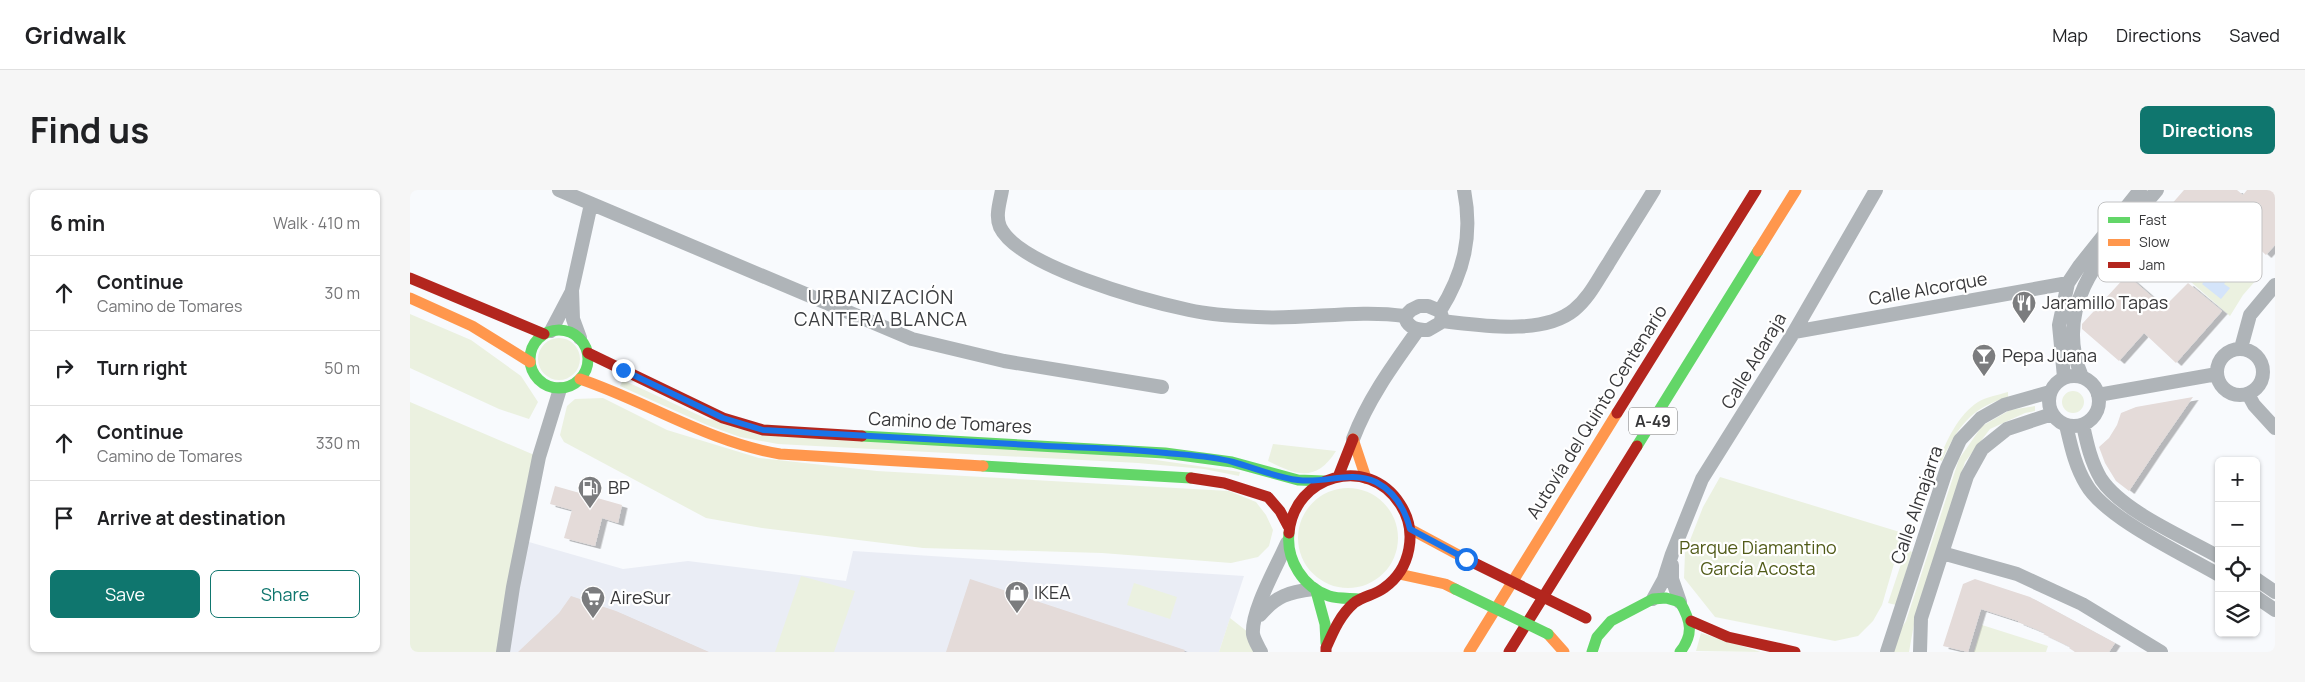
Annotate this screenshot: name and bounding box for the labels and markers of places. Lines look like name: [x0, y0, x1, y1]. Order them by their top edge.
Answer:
restaurant icon: Jaramillo Tapas: [2011, 290, 2037, 324]
place label: Jaramillo Tapas: [2042, 290, 2168, 314]
bar icon: Pepa Juana: [1971, 343, 1997, 377]
place label: Pepa Juana: [2002, 343, 2097, 367]
fuel station icon: BP: [577, 475, 603, 509]
place label: BP: [608, 475, 630, 499]
shop icon: IKEA: [1004, 580, 1030, 614]
place label: IKEA: [1034, 580, 1071, 604]
supermarket icon: AireSur: [580, 585, 606, 619]
place label: AireSur: [610, 585, 671, 609]

